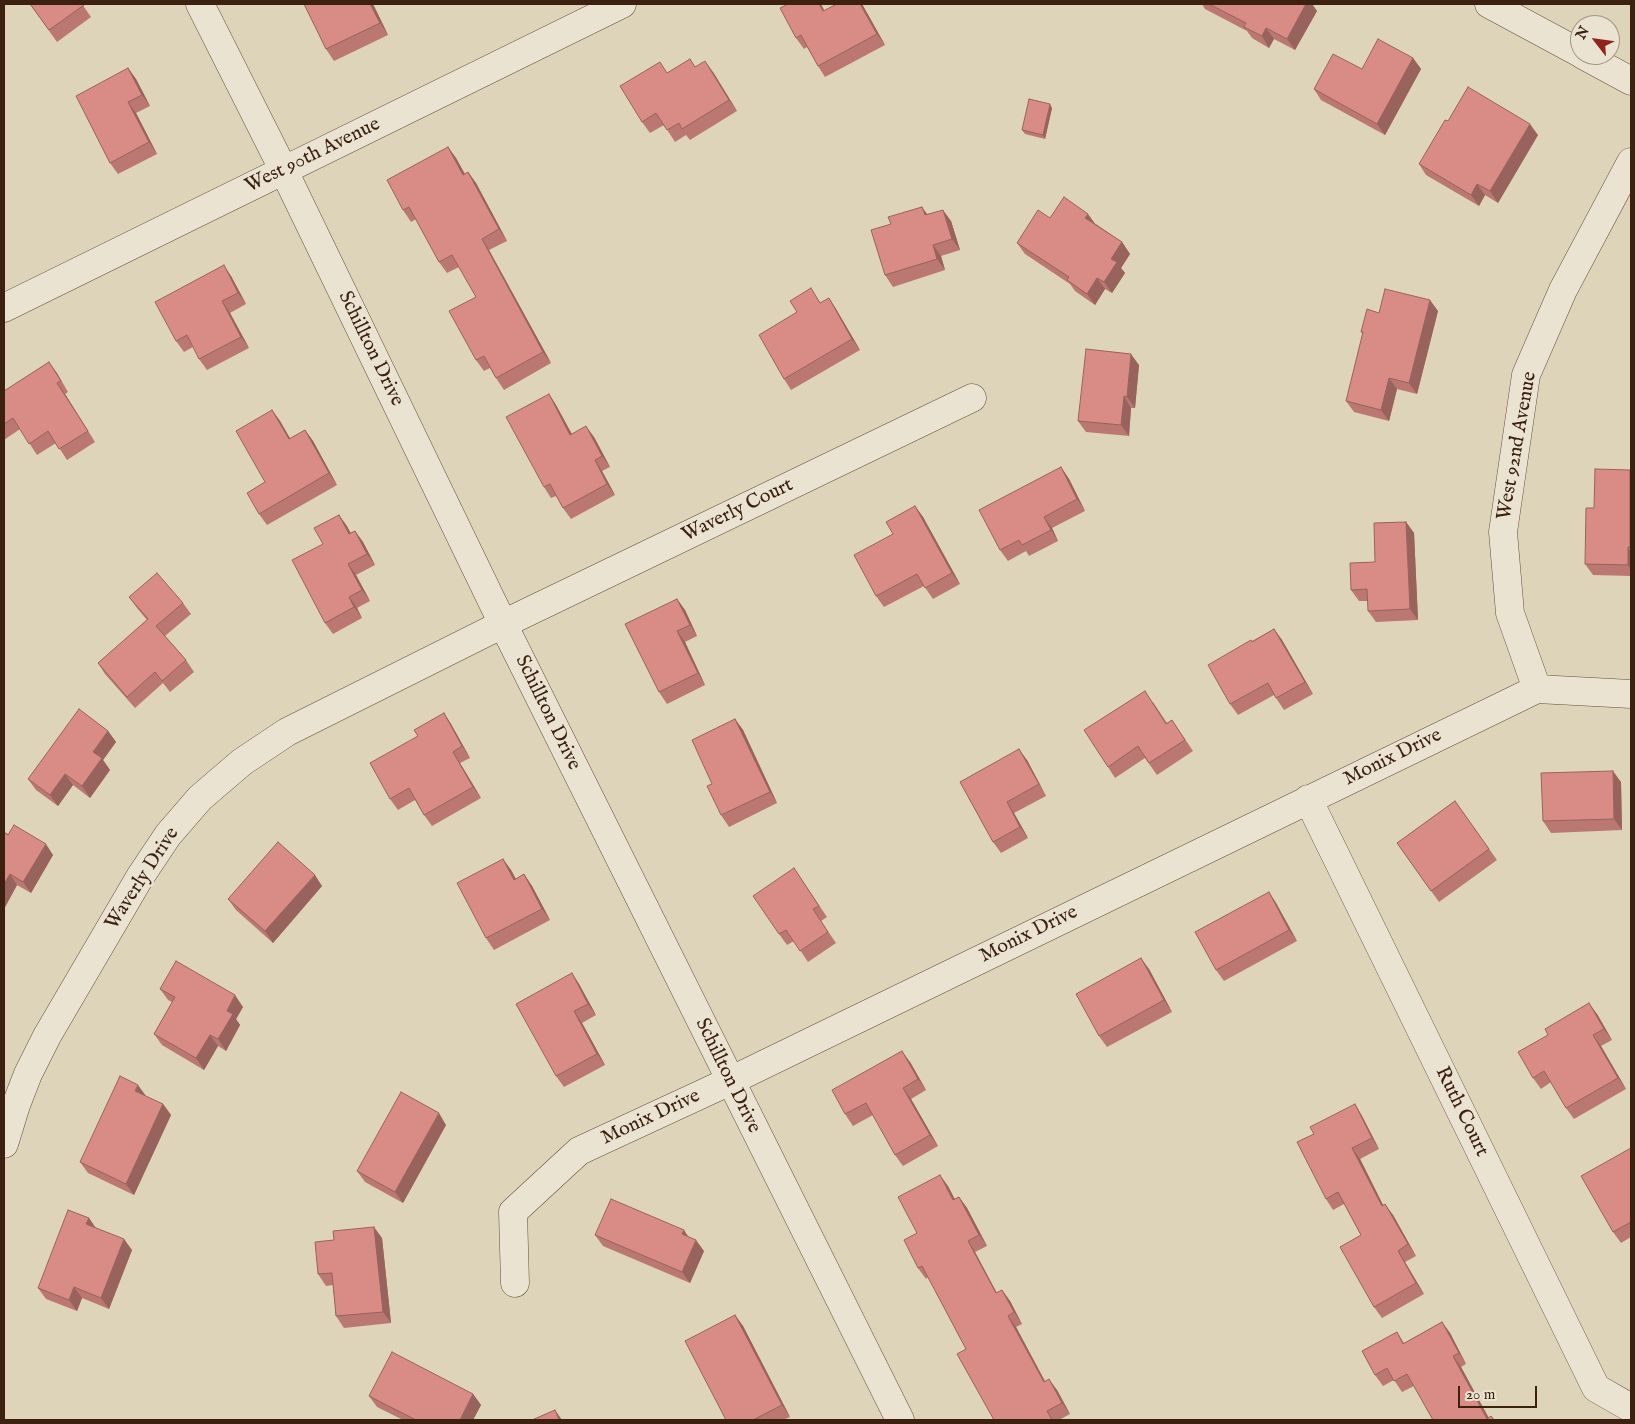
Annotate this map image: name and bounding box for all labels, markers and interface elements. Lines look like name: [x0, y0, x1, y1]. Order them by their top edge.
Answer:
north arrow: [1570, 15, 1620, 65]
text: N: [1572, 23, 1594, 43]
street label: West 90th Avenue: [242, 113, 384, 199]
street label: Schillton Drive: [332, 288, 408, 410]
street label: West 92nd Avenue: [1493, 370, 1543, 522]
street label: Waverly Court: [679, 474, 797, 548]
street label: Schillton Drive: [509, 652, 585, 774]
street label: Monix Drive: [1340, 724, 1446, 792]
street label: Waverly Drive: [101, 823, 185, 935]
street label: Monix Drive: [976, 901, 1082, 969]
street label: Schillton Drive: [689, 1015, 765, 1137]
street label: Ruth Court: [1429, 1063, 1493, 1161]
street label: Monix Drive: [598, 1085, 704, 1151]
scale bar: [1460, 1376, 1539, 1408]
text: 20 m: [1466, 1385, 1495, 1404]

